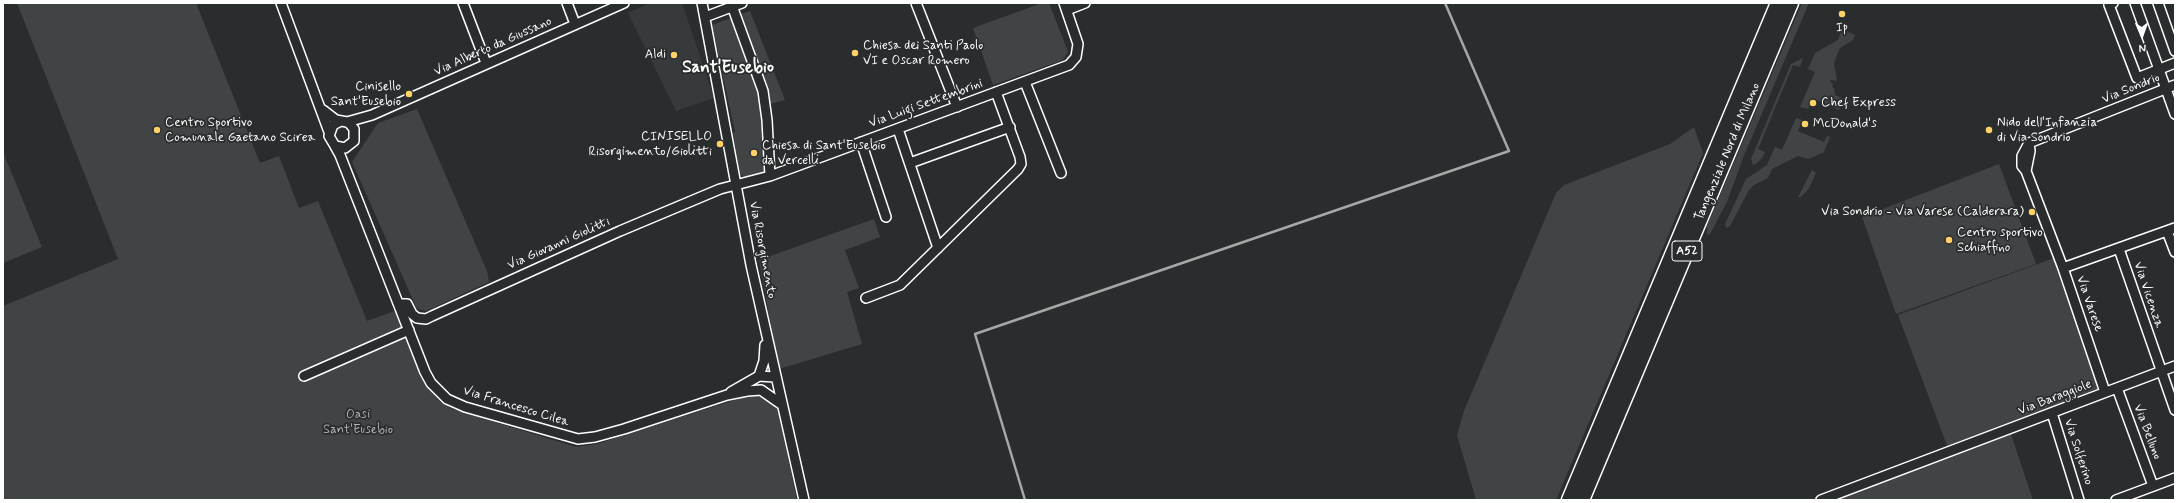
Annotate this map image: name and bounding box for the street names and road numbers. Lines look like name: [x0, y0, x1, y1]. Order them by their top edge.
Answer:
street label: Via Alberto da Giussano: [432, 14, 554, 80]
street label: Via Sondrio: [2100, 70, 2162, 108]
street label: Via Luigi Settembrini: [867, 76, 985, 132]
street label: Tangenziale Nord di Milano: [1692, 81, 1764, 223]
street label: Via Risorgimento: [745, 200, 779, 300]
street label: Via Giovanni Giolitti: [505, 214, 613, 274]
road number: A52: [1672, 241, 1702, 261]
street label: Via Vicenza: [2129, 260, 2167, 330]
street label: Via Varese: [2072, 274, 2106, 334]
street label: Via Baraggiole: [2016, 377, 2094, 419]
street label: Via Francesco Cilea: [461, 383, 571, 431]
street label: Via Belluno: [2129, 402, 2165, 462]
street label: Via Solferino: [2060, 417, 2096, 487]

